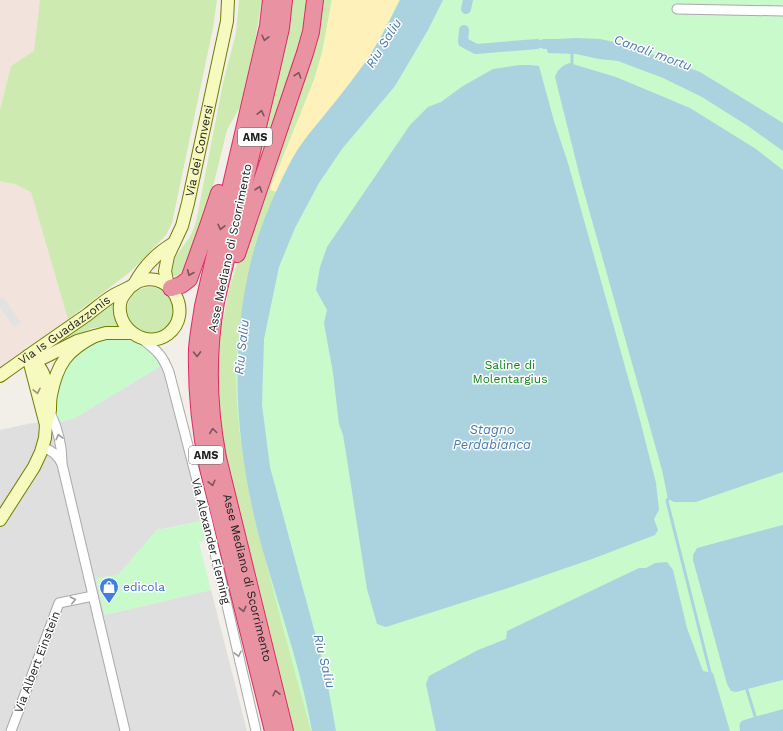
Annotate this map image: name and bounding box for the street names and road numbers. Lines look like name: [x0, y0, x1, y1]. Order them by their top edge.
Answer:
street label: Via dei Conversi: [183, 103, 216, 198]
road number: AMS: [238, 128, 272, 146]
street label: Asse Mediano di Scorrimento: [205, 162, 255, 334]
street label: Via Is Guadazzonis: [16, 293, 113, 368]
road number: AMS: [189, 446, 223, 464]
street label: Via Alexander Fleming: [189, 477, 234, 606]
street label: Asse Mediano di Scorrimento: [220, 492, 275, 663]
street label: Via Albert Einstein: [11, 609, 63, 715]

